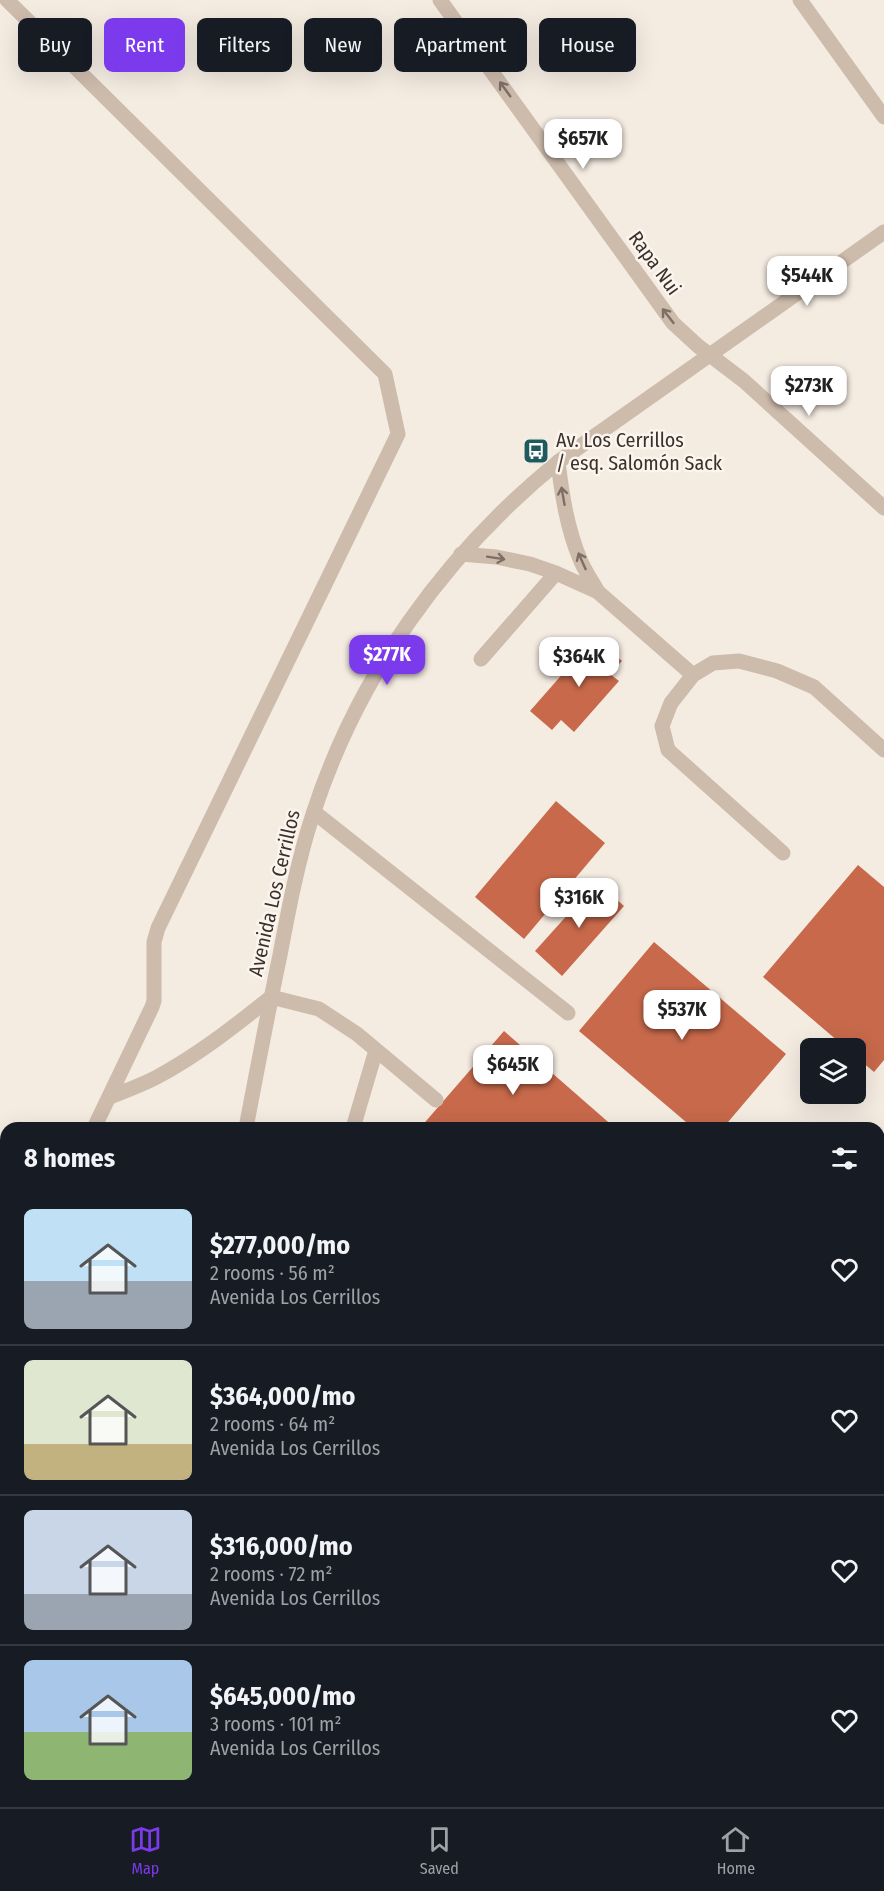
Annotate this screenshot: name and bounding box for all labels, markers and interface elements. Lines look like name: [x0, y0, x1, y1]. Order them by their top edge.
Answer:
chip: Buy: [18, 18, 92, 72]
chip: Rent: [104, 18, 185, 72]
chip: Filters: [197, 18, 292, 72]
chip: New: [304, 18, 382, 72]
chip: Apartment: [394, 18, 527, 72]
chip: House: [539, 18, 636, 72]
one-way arrow: [498, 82, 511, 98]
pin: $657K: [541, 119, 625, 170]
text: $657K: [558, 126, 608, 150]
street label: Rapa Nui: [624, 226, 686, 300]
pin: $544K: [765, 256, 849, 307]
text: $544K: [781, 263, 833, 287]
one-way arrow: [661, 308, 674, 324]
pin: $273K: [767, 366, 851, 417]
text: $273K: [785, 373, 833, 397]
place label: Av. Los Cerrillos / esq. Salomón Sack: [556, 428, 723, 475]
bus stop icon: Av. Los Cerrillos / esq. Salomón Sack: [521, 436, 551, 466]
one-way arrow: [557, 486, 568, 506]
one-way arrow: [486, 552, 505, 563]
one-way arrow: [575, 552, 586, 570]
pin: $277K: [345, 635, 429, 686]
pin: $364K: [537, 637, 621, 688]
text: $277K: [363, 642, 411, 666]
text: $364K: [553, 644, 605, 668]
street label: Avenida Los Cerrillos: [243, 807, 305, 979]
pin: $316K: [537, 878, 621, 929]
text: $316K: [554, 885, 604, 909]
pin: $537K: [640, 990, 724, 1041]
text: $537K: [657, 997, 707, 1021]
map controls: [800, 1038, 866, 1104]
button: layers: [800, 1038, 866, 1104]
pin: $645K: [471, 1045, 555, 1096]
text: $645K: [487, 1052, 539, 1076]
icon: filters: [828, 1142, 861, 1175]
text: 8 homes: [24, 1143, 115, 1174]
text: $277,000/mo: [210, 1230, 350, 1261]
icon: home: [72, 1233, 144, 1305]
icon: heart: [828, 1253, 861, 1286]
text: 2 rooms · 56 m²: [210, 1261, 335, 1285]
text: Avenida Los Cerrillos: [210, 1285, 380, 1309]
text: $364,000/mo: [210, 1381, 355, 1412]
icon: home: [72, 1384, 144, 1456]
icon: heart: [828, 1404, 861, 1437]
text: 2 rooms · 64 m²: [210, 1412, 335, 1436]
text: Avenida Los Cerrillos: [210, 1436, 380, 1460]
text: $316,000/mo: [210, 1531, 353, 1562]
icon: home: [72, 1534, 144, 1606]
icon: heart: [828, 1554, 861, 1587]
text: 2 rooms · 72 m²: [210, 1562, 332, 1586]
text: Avenida Los Cerrillos: [210, 1586, 380, 1610]
text: $645,000/mo: [210, 1681, 356, 1712]
icon: home: [72, 1684, 144, 1756]
icon: heart: [828, 1704, 861, 1737]
text: 3 rooms · 101 m²: [210, 1712, 341, 1736]
text: Avenida Los Cerrillos: [210, 1736, 380, 1760]
tab: Map: [129, 1823, 162, 1878]
tab: Saved: [420, 1823, 459, 1878]
tab: Home: [717, 1823, 755, 1878]

